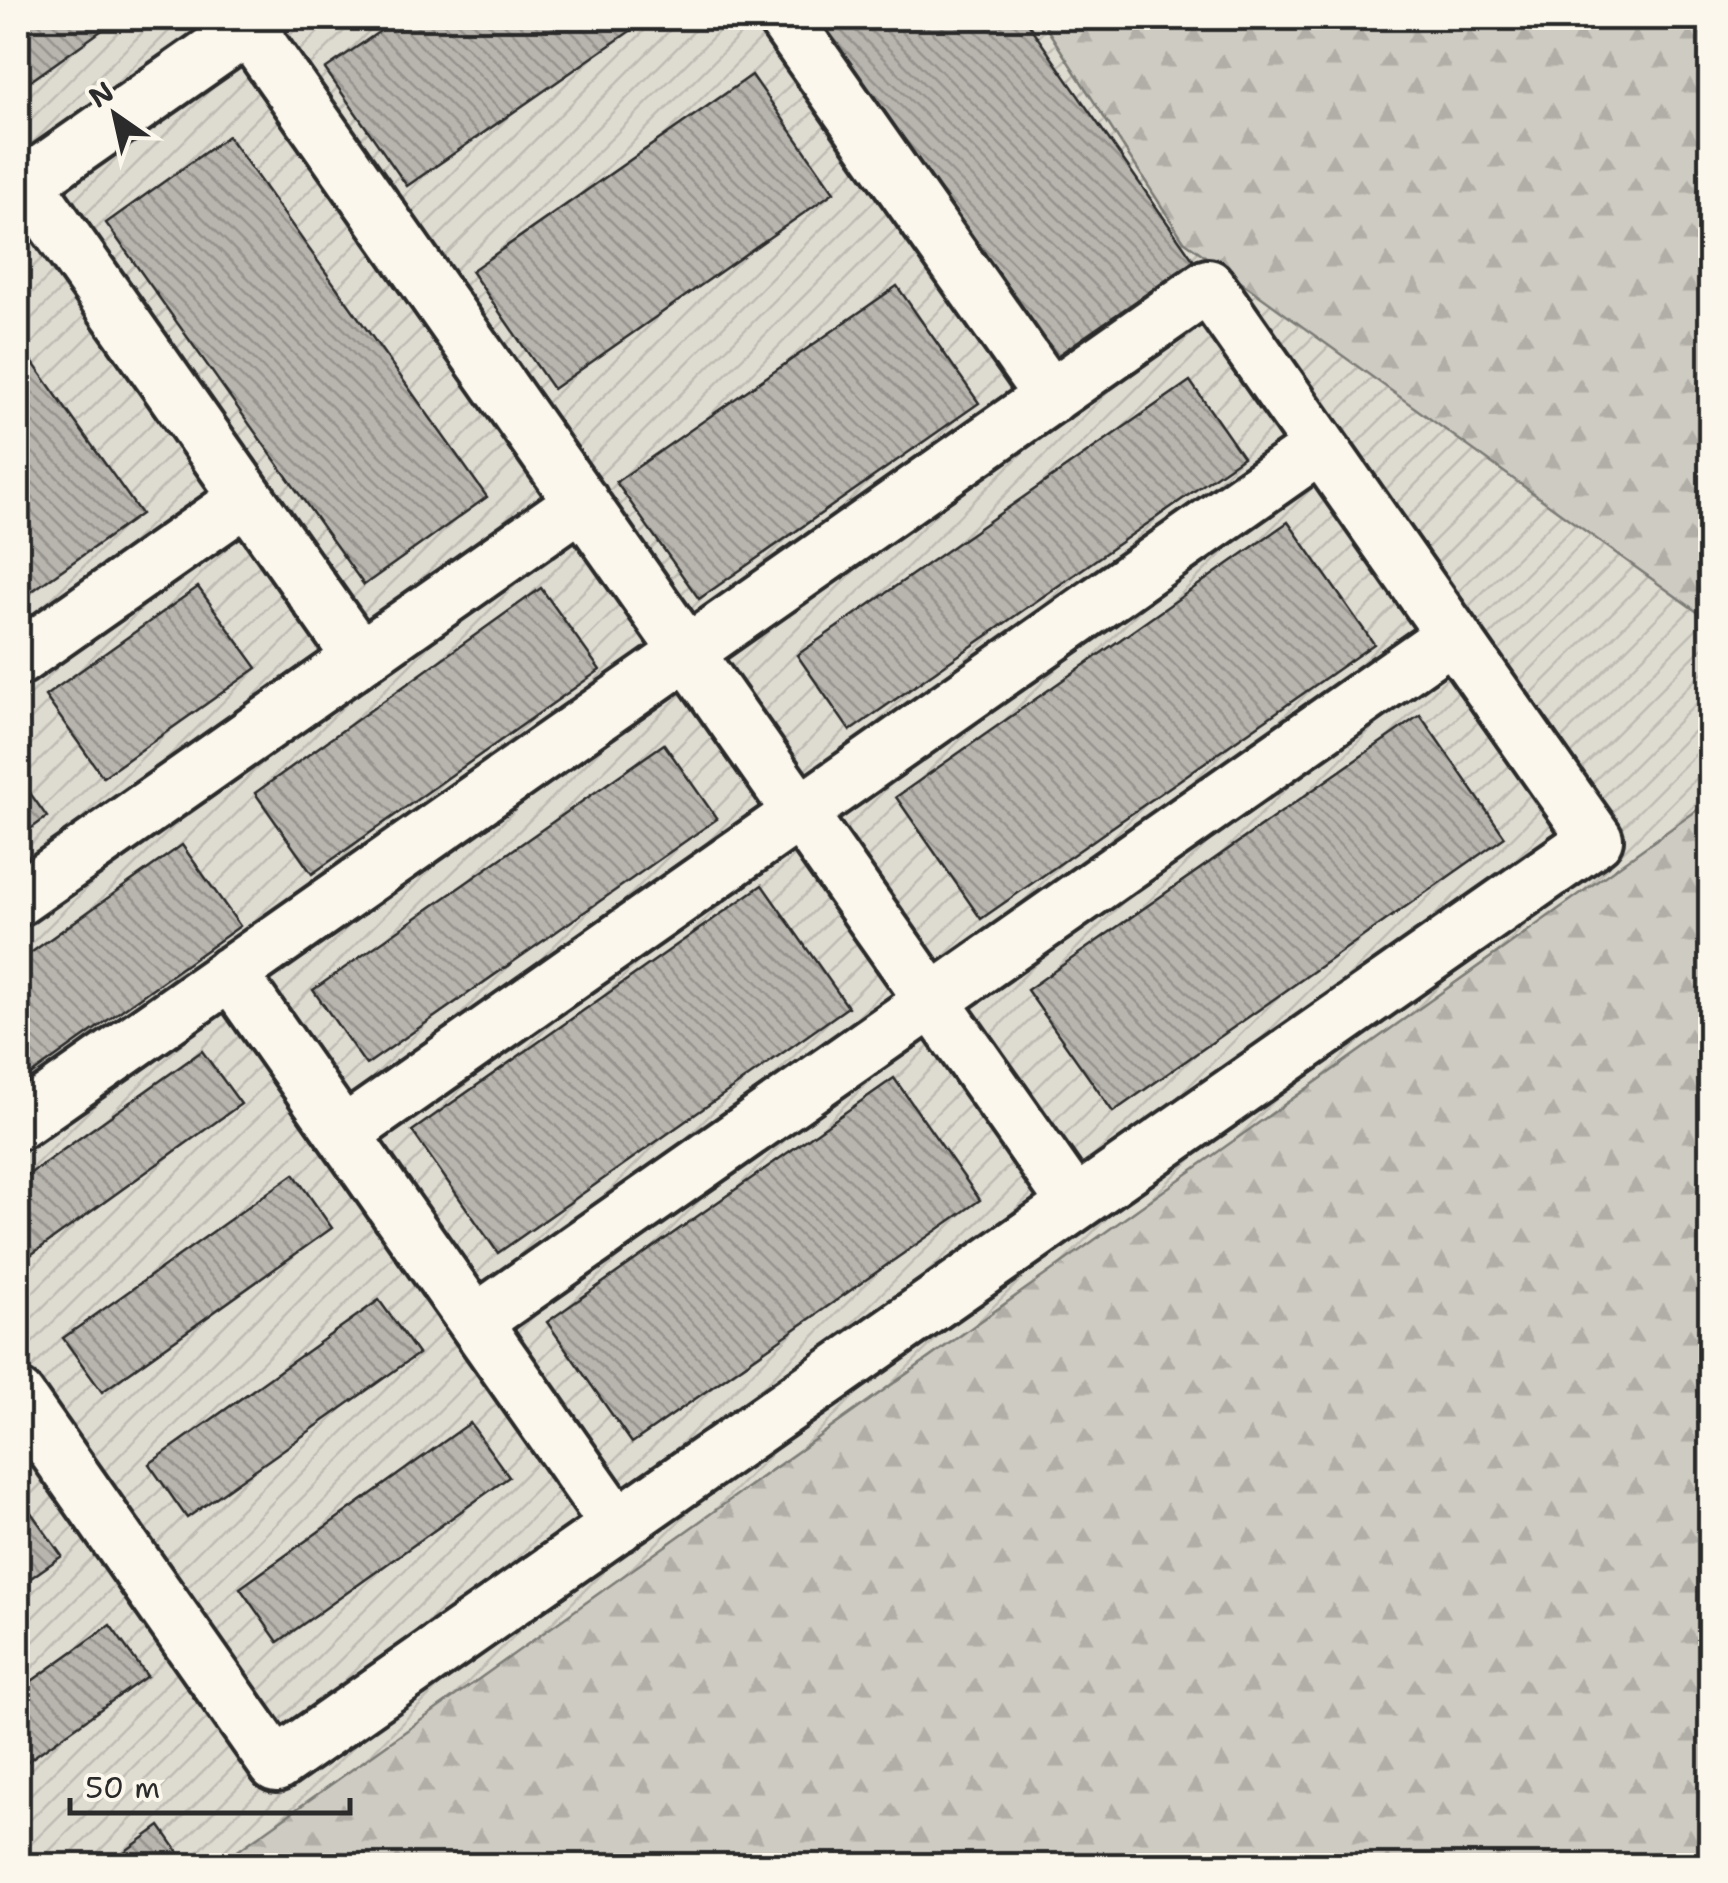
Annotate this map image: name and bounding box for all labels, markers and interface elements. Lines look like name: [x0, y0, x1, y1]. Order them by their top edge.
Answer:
north arrow: [65, 65, 165, 165]
text: N: [81, 72, 121, 116]
scale bar: [70, 1753, 350, 1815]
text: 50 m: [85, 1767, 160, 1808]

